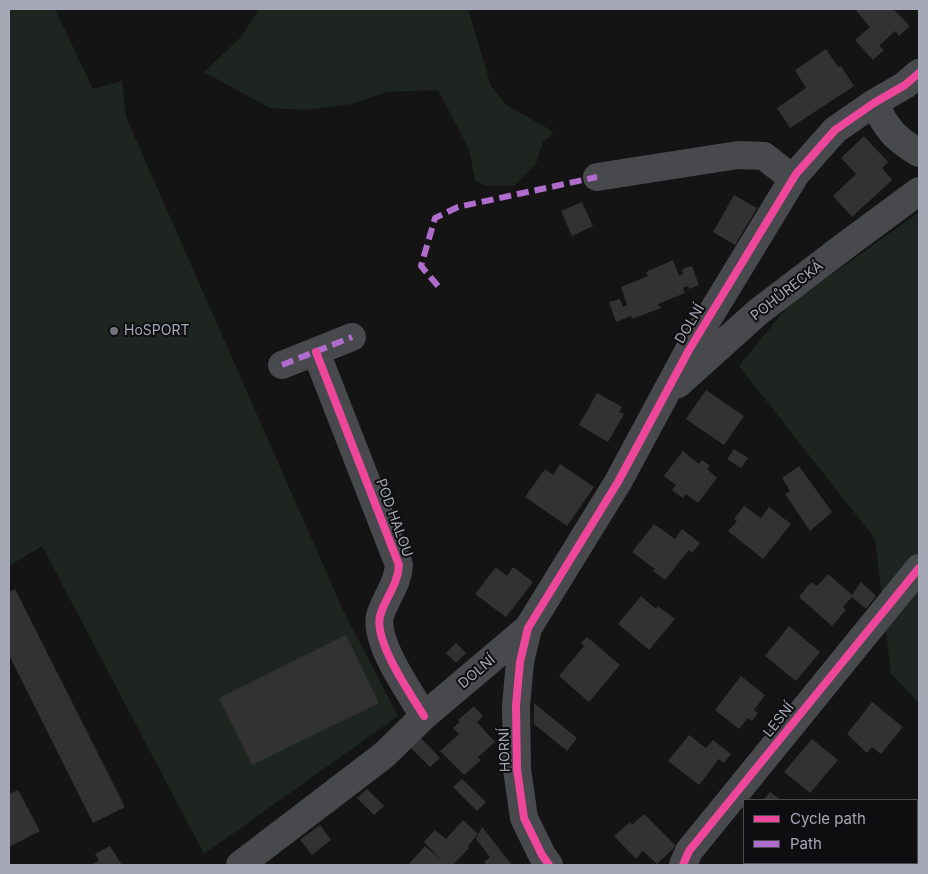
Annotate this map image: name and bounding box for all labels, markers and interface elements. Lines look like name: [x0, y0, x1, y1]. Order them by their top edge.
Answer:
street label: POHŮRECKÁ: [747, 258, 827, 324]
street label: DOLNÍ: [672, 301, 708, 347]
place label: HoSPORT: [124, 323, 189, 339]
marker: HoSPORT: [108, 325, 120, 337]
street label: POD HALOU: [372, 476, 416, 560]
street label: DOLNÍ: [455, 652, 499, 692]
street label: LESNÍ: [760, 699, 798, 741]
street label: HORNÍ: [496, 728, 514, 772]
legend: [743, 799, 918, 864]
text: Cycle path: [790, 809, 866, 828]
text: Path: [790, 834, 822, 853]

